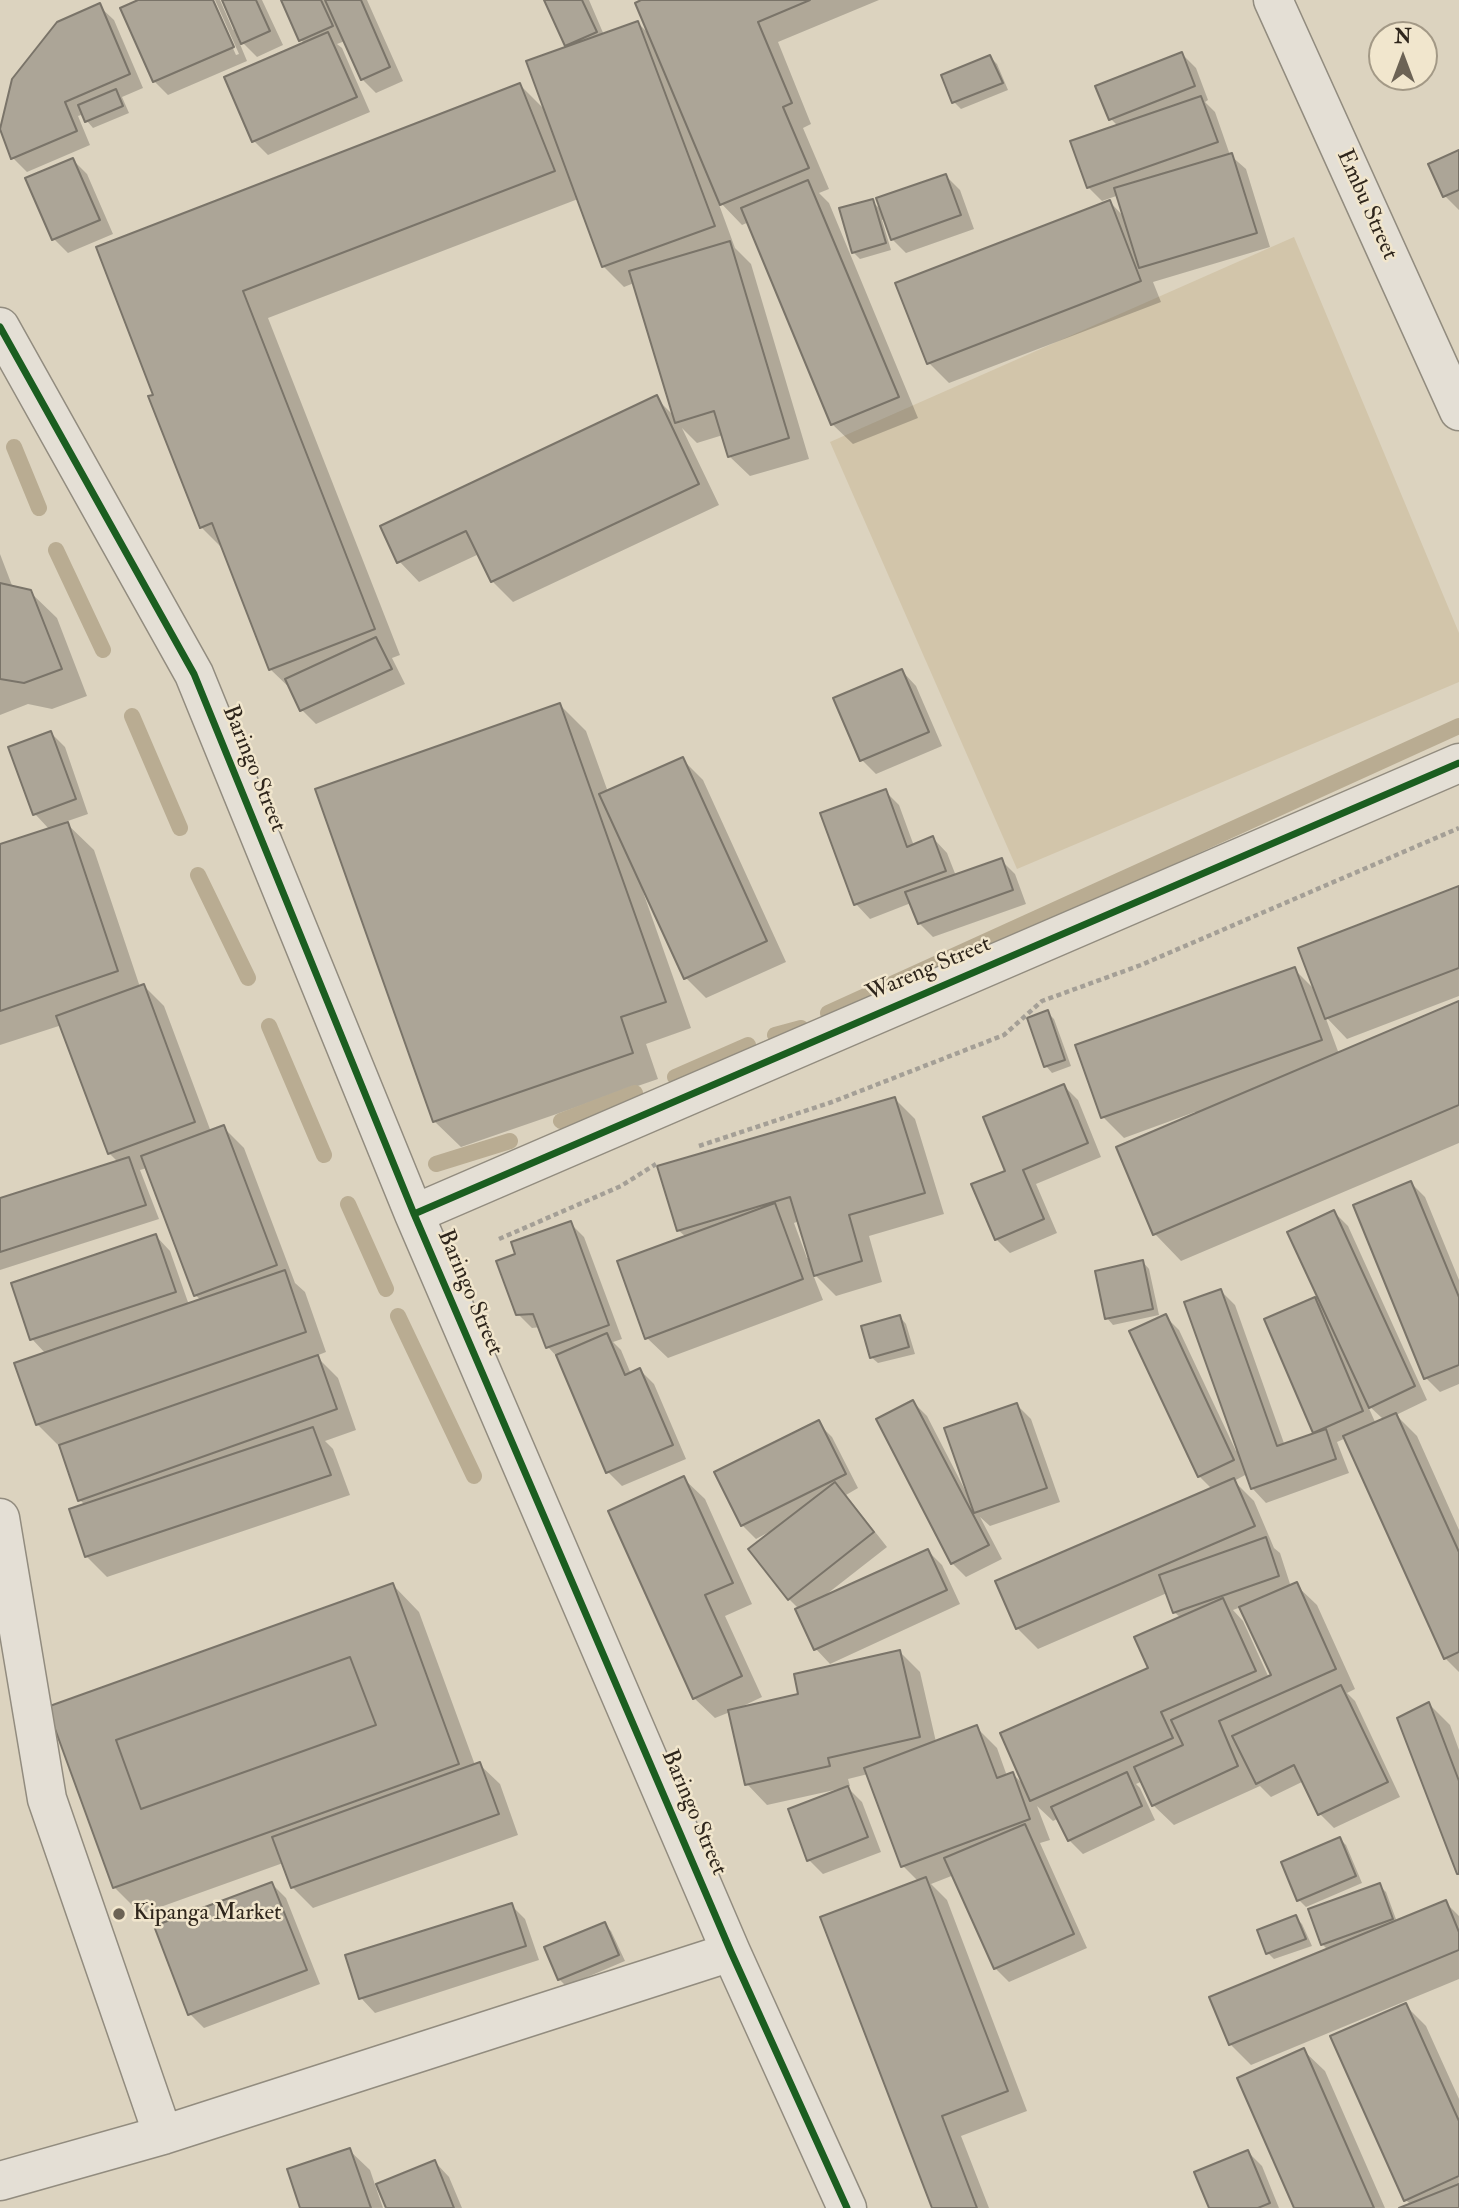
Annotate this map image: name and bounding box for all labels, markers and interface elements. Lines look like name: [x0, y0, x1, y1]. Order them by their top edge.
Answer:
north arrow: [1368, 21, 1438, 91]
text: N: [1394, 25, 1412, 49]
street label: Embu Street: [1329, 146, 1403, 264]
street label: Baringo Street: [215, 702, 291, 836]
street label: Wareng Street: [863, 931, 995, 1009]
street label: Baringo Street: [430, 1226, 508, 1360]
street label: Baringo Street: [654, 1746, 732, 1880]
place label: Kipanga Market: [133, 1900, 281, 1928]
marker: Kipanga Market: [111, 1906, 127, 1922]

